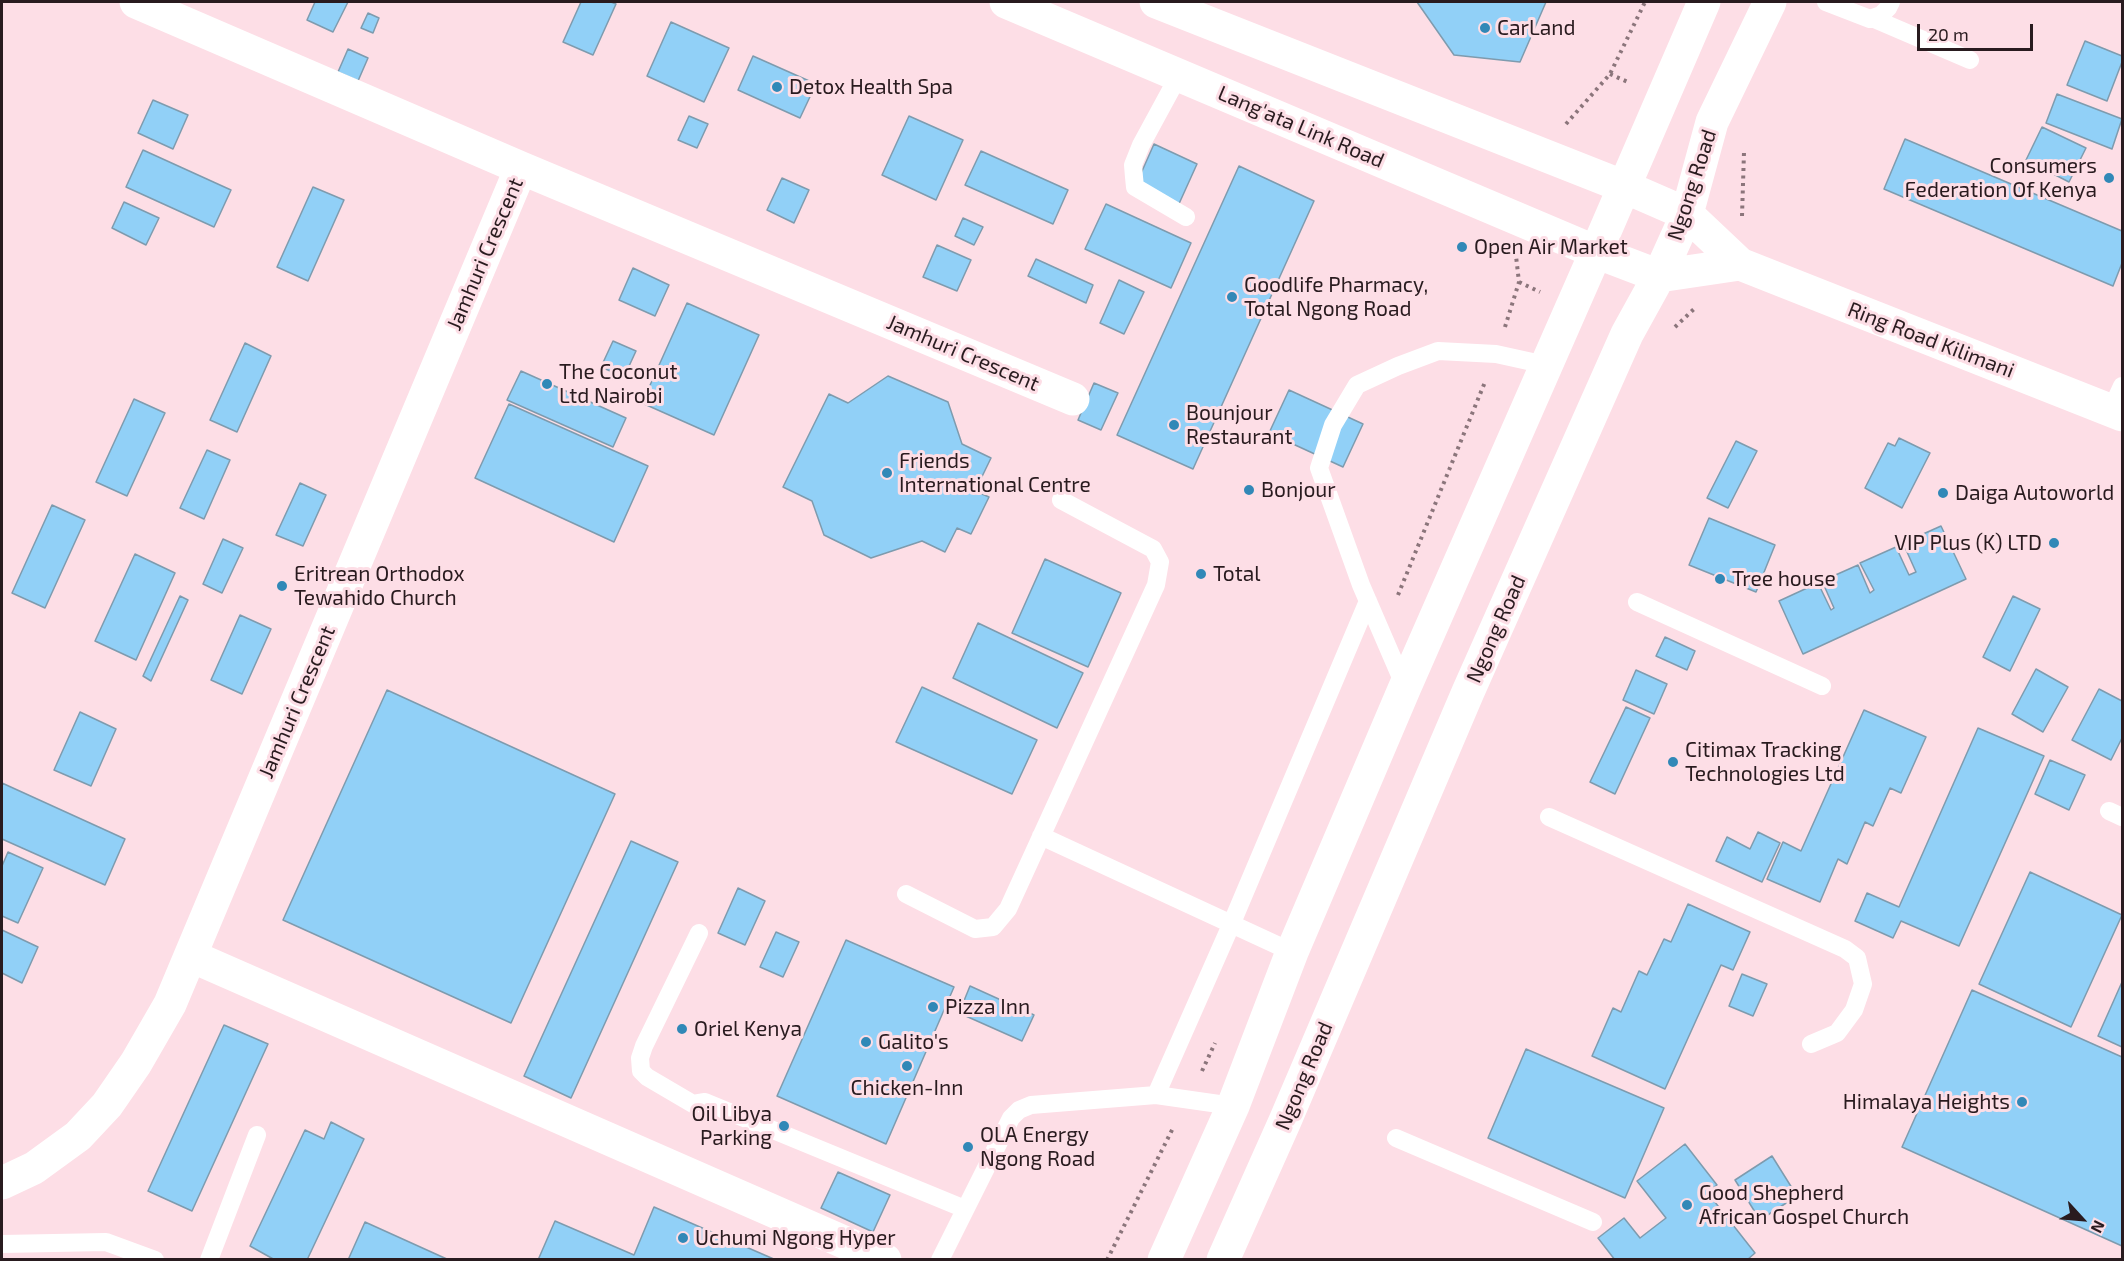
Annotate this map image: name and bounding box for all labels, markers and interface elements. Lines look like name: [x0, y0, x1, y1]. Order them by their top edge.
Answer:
scale bar: [1920, 12, 2036, 50]
place label: CarLand: [1497, 15, 1575, 41]
marker: CarLand: [1478, 21, 1492, 35]
text: 20 m: [1928, 23, 1969, 45]
place label: Detox Health Spa: [789, 74, 953, 100]
marker: Detox Health Spa: [770, 80, 784, 94]
street label: Lang'ata Link Road: [1214, 81, 1388, 173]
street label: Ngong Road: [1662, 126, 1722, 244]
place label: Consumers Federation Of Kenya: [1905, 153, 2097, 203]
marker: Consumers Federation Of Kenya: [2102, 171, 2116, 185]
street label: Jamhuri Crescent: [442, 174, 528, 334]
place label: Open Air Market: [1474, 234, 1628, 260]
marker: Open Air Market: [1455, 240, 1469, 254]
place label: Goodlife Pharmacy, Total Ngong Road: [1244, 272, 1428, 322]
marker: Goodlife Pharmacy, Total Ngong Road: [1225, 290, 1239, 304]
street label: Ring Road Kilimani: [1844, 297, 2018, 383]
street label: Jamhuri Crescent: [883, 310, 1043, 396]
place label: The Coconut Ltd Nairobi: [559, 359, 677, 409]
marker: The Coconut Ltd Nairobi: [540, 377, 554, 391]
place label: Bounjour Restaurant: [1186, 400, 1292, 450]
marker: Bounjour Restaurant: [1167, 418, 1181, 432]
place label: Friends International Centre: [899, 448, 1091, 498]
marker: Friends International Centre: [880, 466, 894, 480]
place label: Bonjour: [1261, 477, 1336, 503]
place label: Daiga Autoworld: [1955, 480, 2114, 506]
marker: Bonjour: [1242, 483, 1256, 497]
marker: Daiga Autoworld: [1936, 486, 1950, 500]
place label: VIP Plus (K) LTD: [1894, 530, 2042, 556]
marker: VIP Plus (K) LTD: [2047, 536, 2061, 550]
place label: Eritrean Orthodox Tewahido Church: [294, 561, 465, 611]
place label: Total: [1213, 561, 1261, 587]
place label: Tree house: [1732, 566, 1836, 592]
marker: Total: [1194, 567, 1208, 581]
street label: Ngong Road: [1461, 571, 1531, 687]
marker: Tree house: [1713, 572, 1727, 586]
marker: Eritrean Orthodox Tewahido Church: [275, 579, 289, 593]
street label: Jamhuri Crescent: [254, 622, 340, 782]
place label: Citimax Tracking Technologies Ltd: [1685, 737, 1845, 787]
marker: Citimax Tracking Technologies Ltd: [1666, 755, 1680, 769]
place label: Pizza Inn: [945, 994, 1030, 1020]
marker: Pizza Inn: [926, 1000, 940, 1014]
place label: Oriel Kenya: [694, 1016, 802, 1042]
street label: Ngong Road: [1270, 1018, 1338, 1134]
marker: Oriel Kenya: [675, 1022, 689, 1036]
place label: Galito's: [878, 1029, 949, 1055]
marker: Galito's: [859, 1035, 873, 1049]
marker: Chicken-Inn: [900, 1059, 914, 1073]
place label: Chicken-Inn: [851, 1075, 963, 1101]
place label: Himalaya Heights: [1843, 1089, 2010, 1115]
marker: Himalaya Heights: [2015, 1095, 2029, 1109]
place label: Oil Libya Parking: [691, 1101, 772, 1151]
marker: Oil Libya Parking: [777, 1119, 791, 1133]
place label: OLA Energy Ngong Road: [980, 1122, 1095, 1172]
marker: OLA Energy Ngong Road: [961, 1140, 975, 1154]
place label: Good Shepherd African Gospel Church: [1699, 1180, 1909, 1230]
north arrow: [2052, 1189, 2112, 1249]
marker: Good Shepherd African Gospel Church: [1680, 1198, 1694, 1212]
text: N: [2088, 1218, 2110, 1236]
place label: Uchumi Ngong Hyper: [695, 1225, 896, 1251]
marker: Uchumi Ngong Hyper: [676, 1231, 690, 1245]

